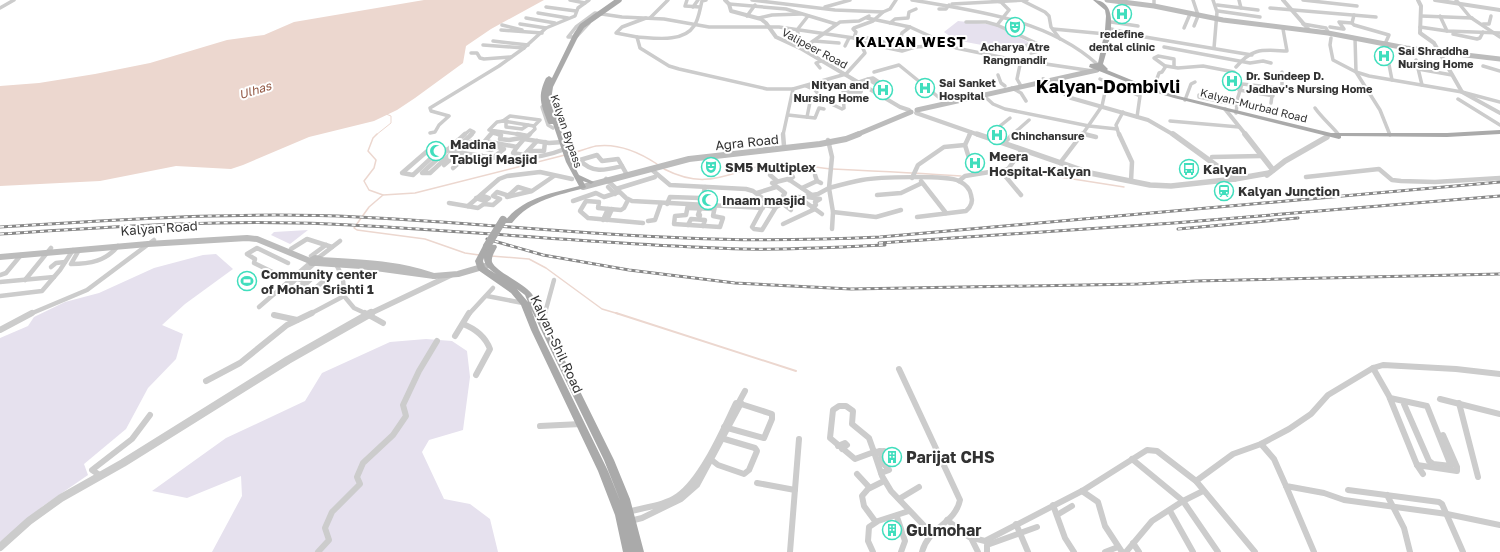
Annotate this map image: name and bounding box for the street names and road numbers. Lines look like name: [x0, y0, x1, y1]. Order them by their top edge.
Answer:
street label: Valipeer Road: [780, 25, 850, 71]
street label: Kalyan-Murbad Road: [1199, 85, 1309, 125]
street label: Kalyan Bypass: [548, 93, 586, 169]
street label: Agra Road: [714, 131, 780, 153]
street label: Kalyan Road: [120, 217, 198, 239]
street label: Kalyan-Shil Road: [527, 292, 587, 396]

